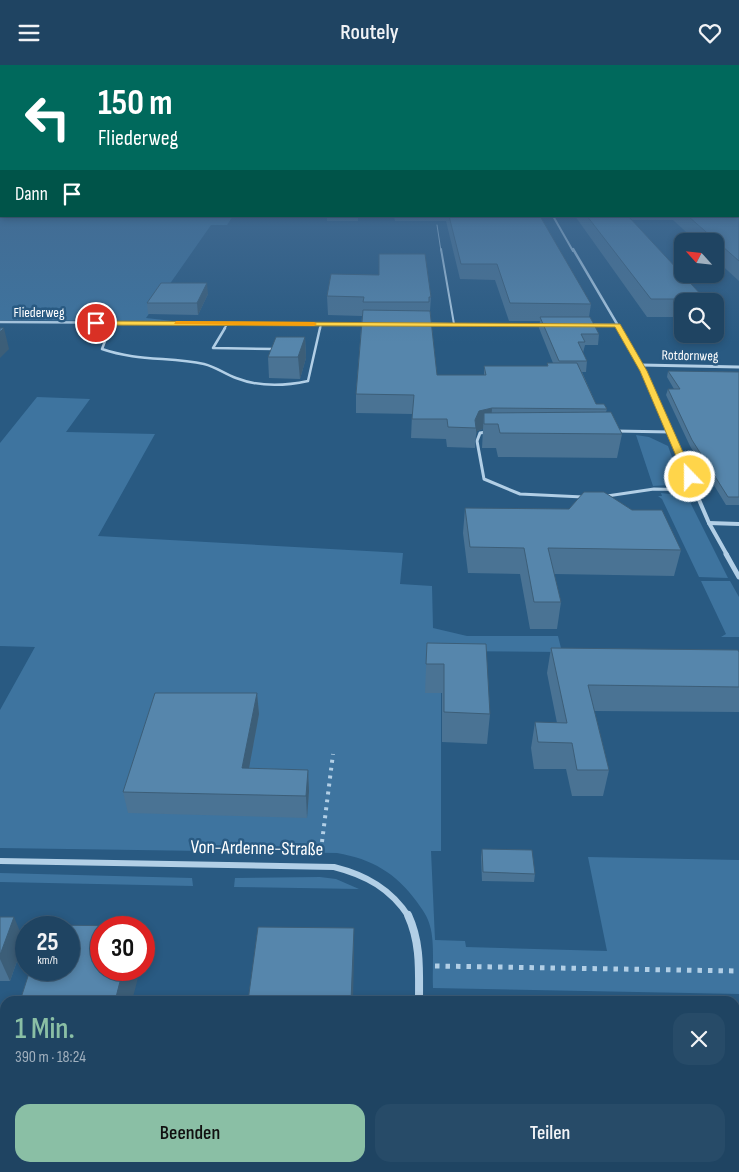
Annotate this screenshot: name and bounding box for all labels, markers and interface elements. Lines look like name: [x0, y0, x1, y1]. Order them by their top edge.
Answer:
icon: menu: [15, 19, 43, 47]
text: Routely: [340, 19, 399, 46]
icon: heart: [696, 19, 724, 47]
text: 150 m: [98, 82, 172, 125]
icon: left: [15, 85, 80, 150]
text: Fliederweg: [98, 125, 178, 152]
icon: arrive: [58, 180, 86, 208]
text: Dann: [15, 183, 48, 206]
north arrow: [674, 233, 724, 283]
map controls: [674, 233, 724, 343]
button: search: [674, 293, 724, 343]
pin: [75, 302, 117, 344]
street label: Fliederweg: [13, 304, 65, 321]
icon: arrive: [82, 309, 110, 337]
street label: Rotdornweg: [661, 347, 719, 365]
position arrow: [663, 450, 715, 502]
street label: Von-Ardenne-Straße: [191, 836, 323, 861]
speed limit sign: 30: [90, 916, 155, 981]
text: 25: [37, 927, 58, 958]
text: km/h: [37, 953, 58, 968]
text: 1 Min.: [15, 1011, 75, 1047]
button: close: [673, 1013, 725, 1065]
text: 390 m · 18:24: [15, 1048, 86, 1067]
button: Beenden: [15, 1104, 365, 1162]
button: Teilen: [375, 1104, 725, 1162]

